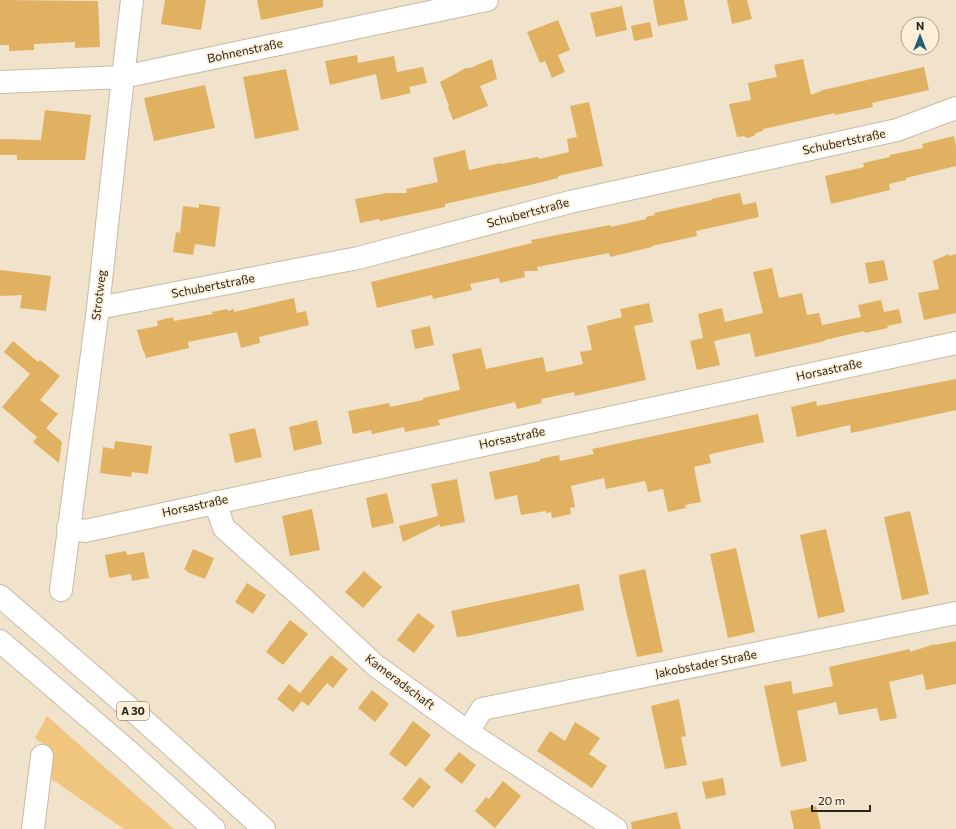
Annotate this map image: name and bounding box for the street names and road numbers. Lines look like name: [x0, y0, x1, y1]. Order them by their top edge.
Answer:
street label: Bohnenstraße: [206, 35, 284, 65]
street label: Schubertstraße: [801, 125, 887, 157]
street label: Schubertstraße: [485, 194, 570, 230]
street label: Strotweg: [88, 268, 108, 321]
street label: Schubertstraße: [170, 270, 256, 300]
street label: Horsastraße: [794, 355, 863, 383]
street label: Horsastraße: [477, 423, 546, 451]
street label: Horsastraße: [160, 491, 229, 519]
street label: Jakobstader Straße: [654, 646, 758, 681]
street label: Kameradschaft: [363, 651, 438, 712]
road number: A 30: [117, 702, 149, 720]

